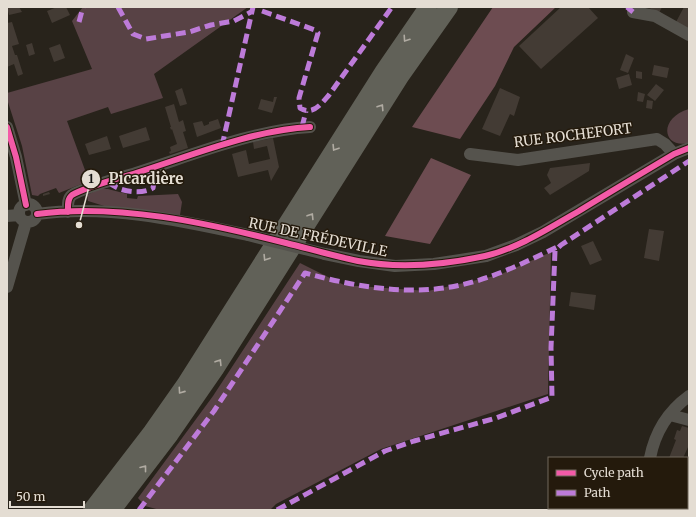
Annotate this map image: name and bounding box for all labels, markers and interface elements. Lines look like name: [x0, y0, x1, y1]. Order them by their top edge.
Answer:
one-way arrow: [403, 35, 410, 42]
one-way arrow: [376, 104, 383, 111]
street label: RUE ROCHEFORT: [513, 119, 633, 151]
one-way arrow: [332, 144, 339, 151]
callout: Picardière: [81, 165, 192, 192]
text: Picardière: [109, 169, 183, 188]
text: 1: [88, 171, 94, 186]
street label: RUE DE FRÉDEVILLE: [247, 213, 389, 261]
one-way arrow: [306, 214, 313, 221]
one-way arrow: [263, 254, 271, 261]
one-way arrow: [215, 359, 222, 366]
one-way arrow: [179, 387, 186, 394]
legend: [548, 457, 688, 509]
text: Cycle path: [584, 465, 644, 480]
one-way arrow: [139, 466, 146, 473]
scale bar: [10, 483, 84, 509]
text: Path: [584, 485, 610, 500]
text: 50 m: [16, 489, 45, 504]

